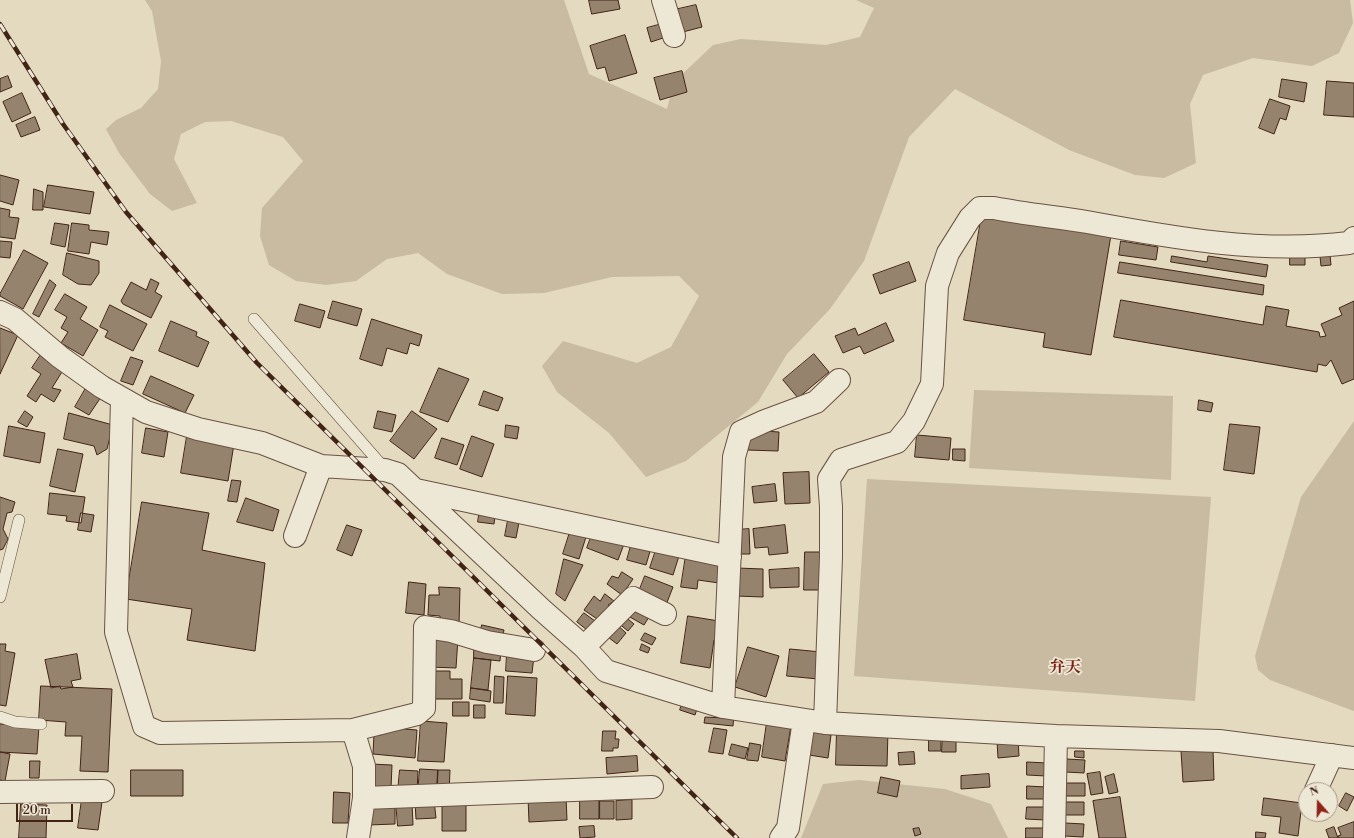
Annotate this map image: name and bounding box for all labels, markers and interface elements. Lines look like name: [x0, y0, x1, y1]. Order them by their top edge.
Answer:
district label: 弁天: [1049, 658, 1081, 678]
north arrow: [1298, 782, 1338, 822]
text: N: [1308, 784, 1321, 800]
scale bar: [18, 796, 75, 822]
text: 20 m: [23, 803, 51, 818]

